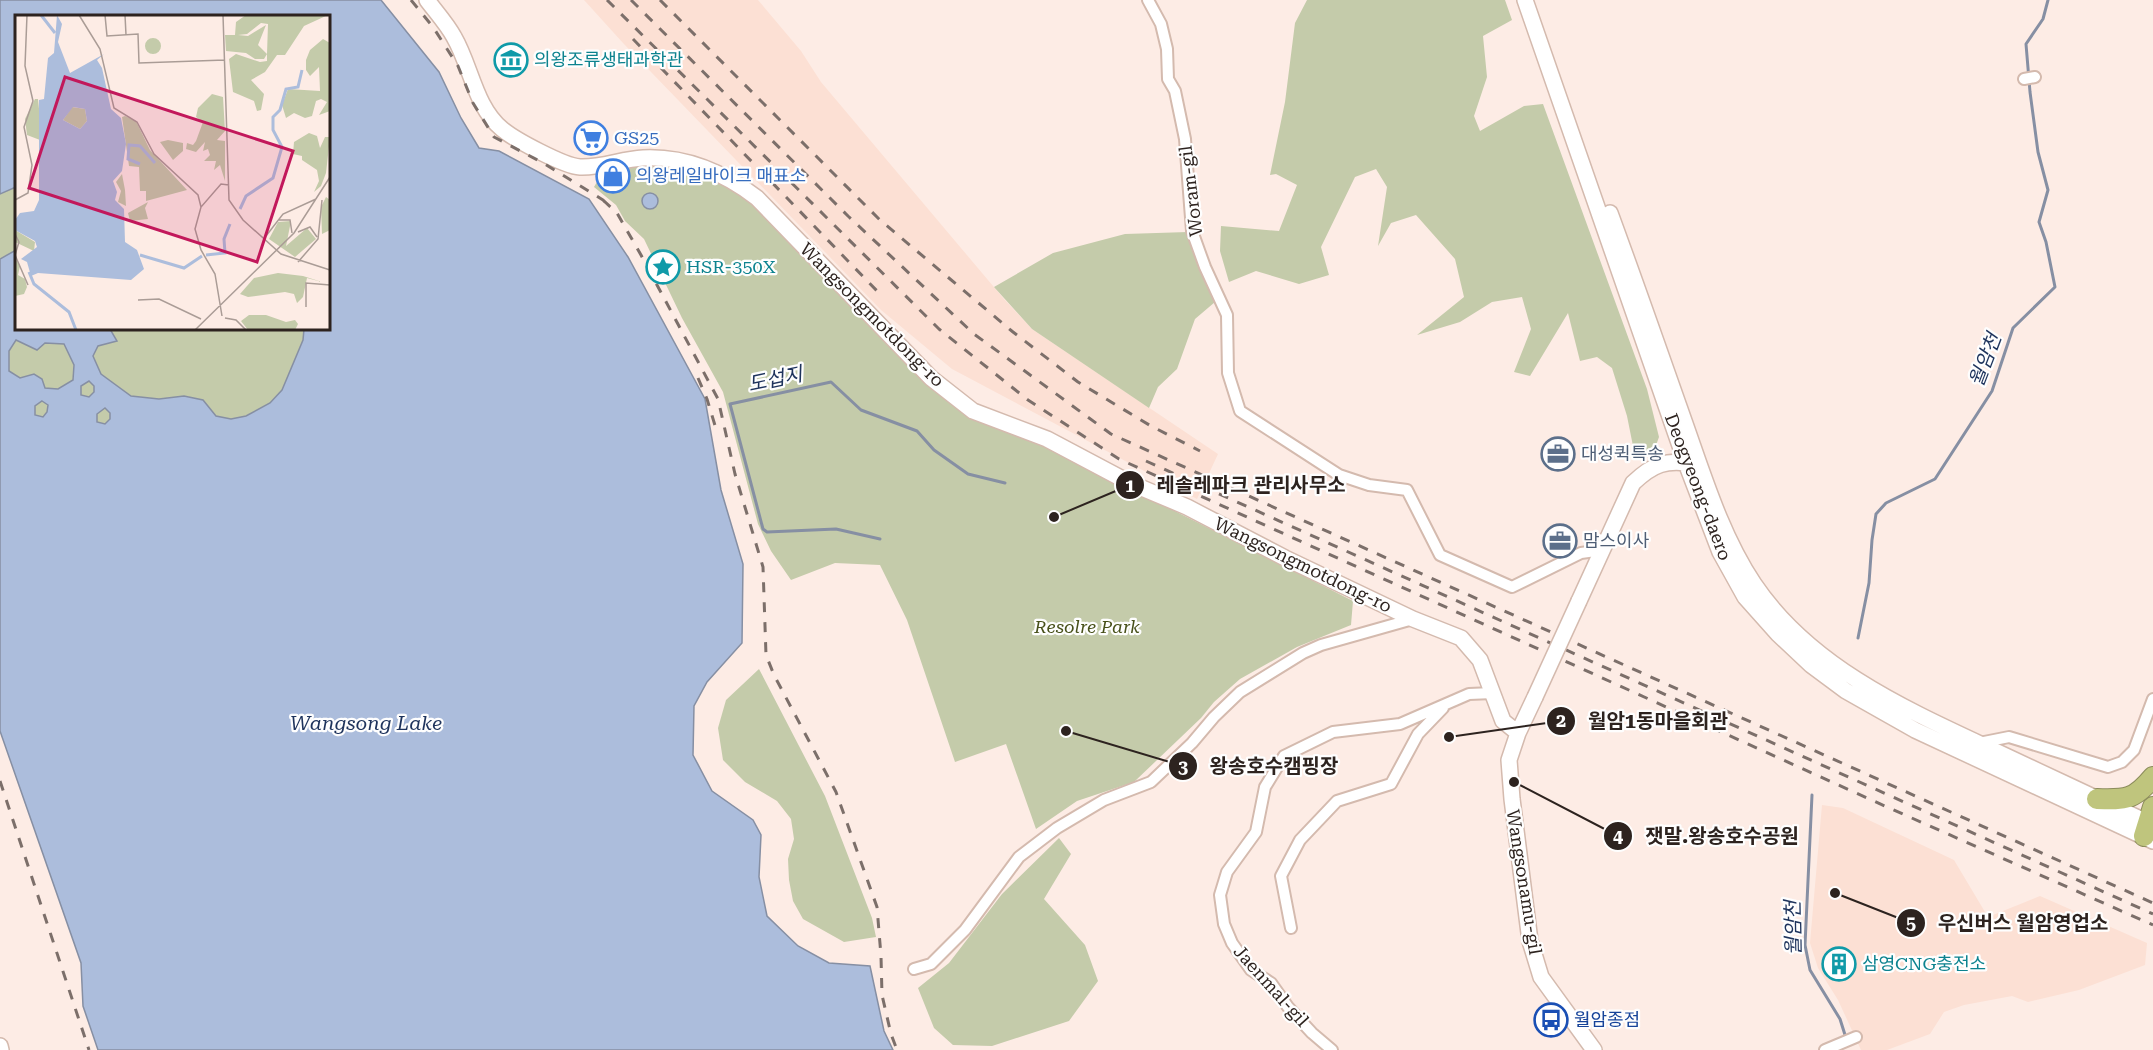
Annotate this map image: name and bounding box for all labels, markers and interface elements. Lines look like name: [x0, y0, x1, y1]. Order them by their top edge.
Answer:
inset map: [15, 15, 330, 330]
museum icon: 의왕조류생태과학관: [493, 42, 529, 78]
place label: 의왕조류생태과학관: [534, 49, 683, 70]
supermarket icon: GS25: [573, 120, 609, 156]
place label: GS25: [614, 127, 659, 148]
street label: Woram-gil: [1174, 144, 1206, 238]
shop icon: 의왕레일바이크 매표소: [595, 158, 631, 194]
place label: 의왕레일바이크 매표소: [636, 165, 806, 186]
street label: Wangsongmotdong-ro: [796, 238, 949, 391]
place icon: HSR-350X: [645, 249, 681, 285]
place label: HSR-350X: [686, 256, 776, 277]
water label: 월암천: [1964, 328, 2007, 390]
water label: 도섭지: [746, 361, 806, 396]
street label: Deogyeong-daero: [1661, 410, 1736, 563]
office icon: 대성퀵특송: [1540, 436, 1576, 472]
place label: 대성퀵특송: [1581, 443, 1664, 464]
callout: 레솔레파크 관리사무소: [1115, 466, 1358, 504]
text: 레솔레파크 관리사무소: [1156, 473, 1346, 497]
text: 1: [1125, 475, 1135, 496]
street label: Wangsongmotdong-ro: [1211, 512, 1395, 617]
office icon: 맘스이사: [1542, 523, 1578, 559]
place label: 맘스이사: [1583, 530, 1650, 551]
park label: Resolre Park: [1033, 616, 1140, 637]
callout: 월암1동마을회관: [1546, 702, 1740, 740]
text: 월암1동마을회관: [1588, 709, 1729, 733]
text: 2: [1556, 710, 1566, 731]
water label: Wangsong Lake: [290, 711, 442, 735]
callout: 왕송호수캠핑장: [1168, 747, 1351, 785]
text: 왕송호수캠핑장: [1210, 754, 1338, 778]
text: 3: [1178, 756, 1188, 777]
street label: Wangsonamu-gil: [1503, 808, 1546, 957]
callout: 잿말.왕송호수공원: [1603, 817, 1811, 855]
text: 잿말.왕송호수공원: [1645, 824, 1799, 848]
text: 4: [1613, 826, 1623, 847]
water label: 월암천: [1780, 898, 1805, 956]
callout: 우신버스 월암영업소: [1896, 904, 2120, 942]
text: 우신버스 월암영업소: [1938, 911, 2108, 935]
text: 5: [1906, 912, 1916, 933]
street label: Jaenmal-gil: [1229, 941, 1314, 1031]
building icon: 삼영CNG충전소: [1821, 946, 1857, 982]
place label: 삼영CNG충전소: [1862, 953, 1986, 974]
bus stop icon: 월암종점: [1533, 1002, 1569, 1038]
place label: 월암종점: [1574, 1009, 1640, 1030]

